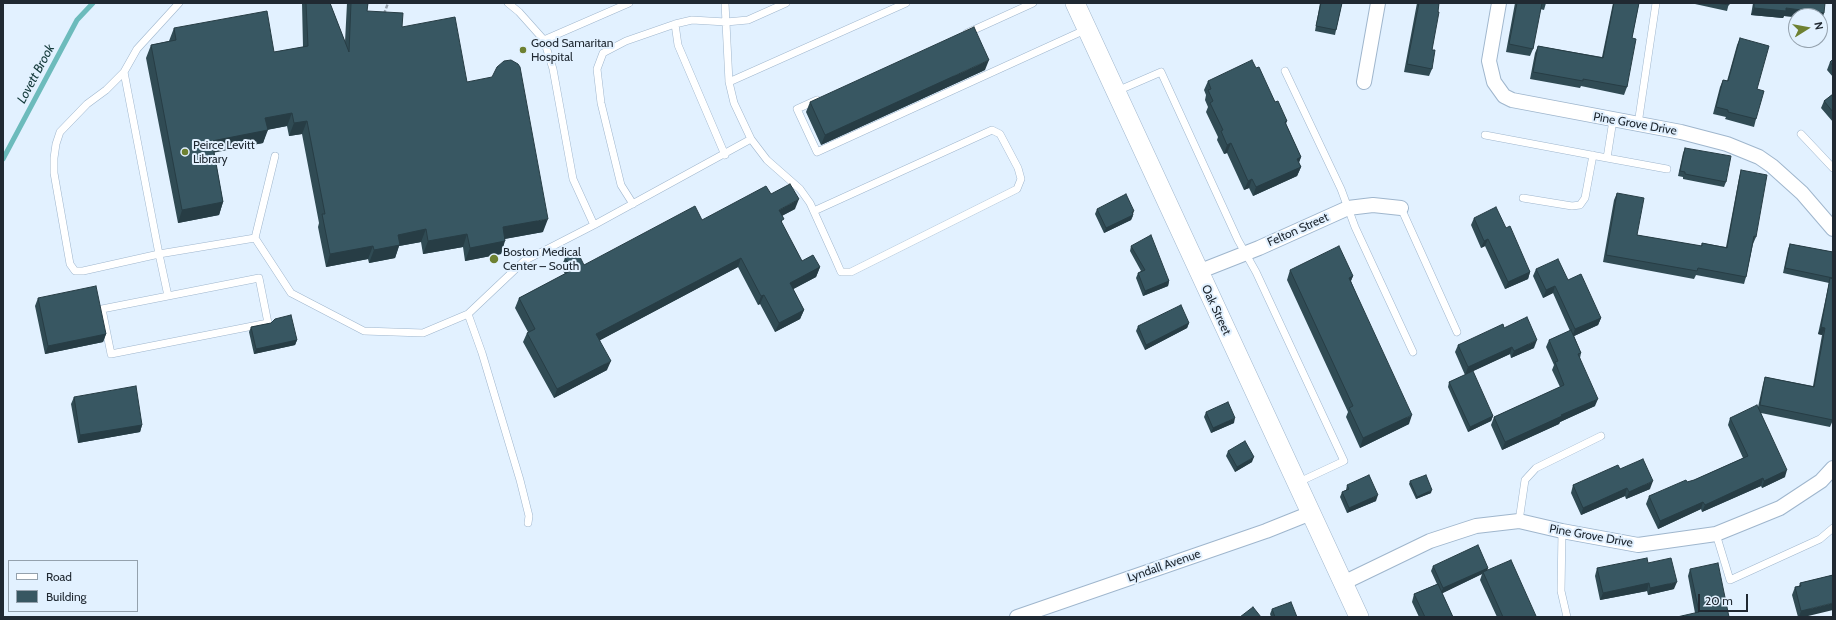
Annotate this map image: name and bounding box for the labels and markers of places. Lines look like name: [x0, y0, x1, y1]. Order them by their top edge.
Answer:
place label: Good Samaritan Hospital: [531, 36, 613, 64]
marker: Good Samaritan Hospital: [518, 45, 528, 55]
place label: Peirce Levitt Library: [193, 138, 255, 166]
marker: Peirce Levitt Library: [180, 147, 190, 157]
place label: Boston Medical Center – South: [503, 245, 581, 273]
marker: Boston Medical Center – South: [488, 253, 500, 265]

